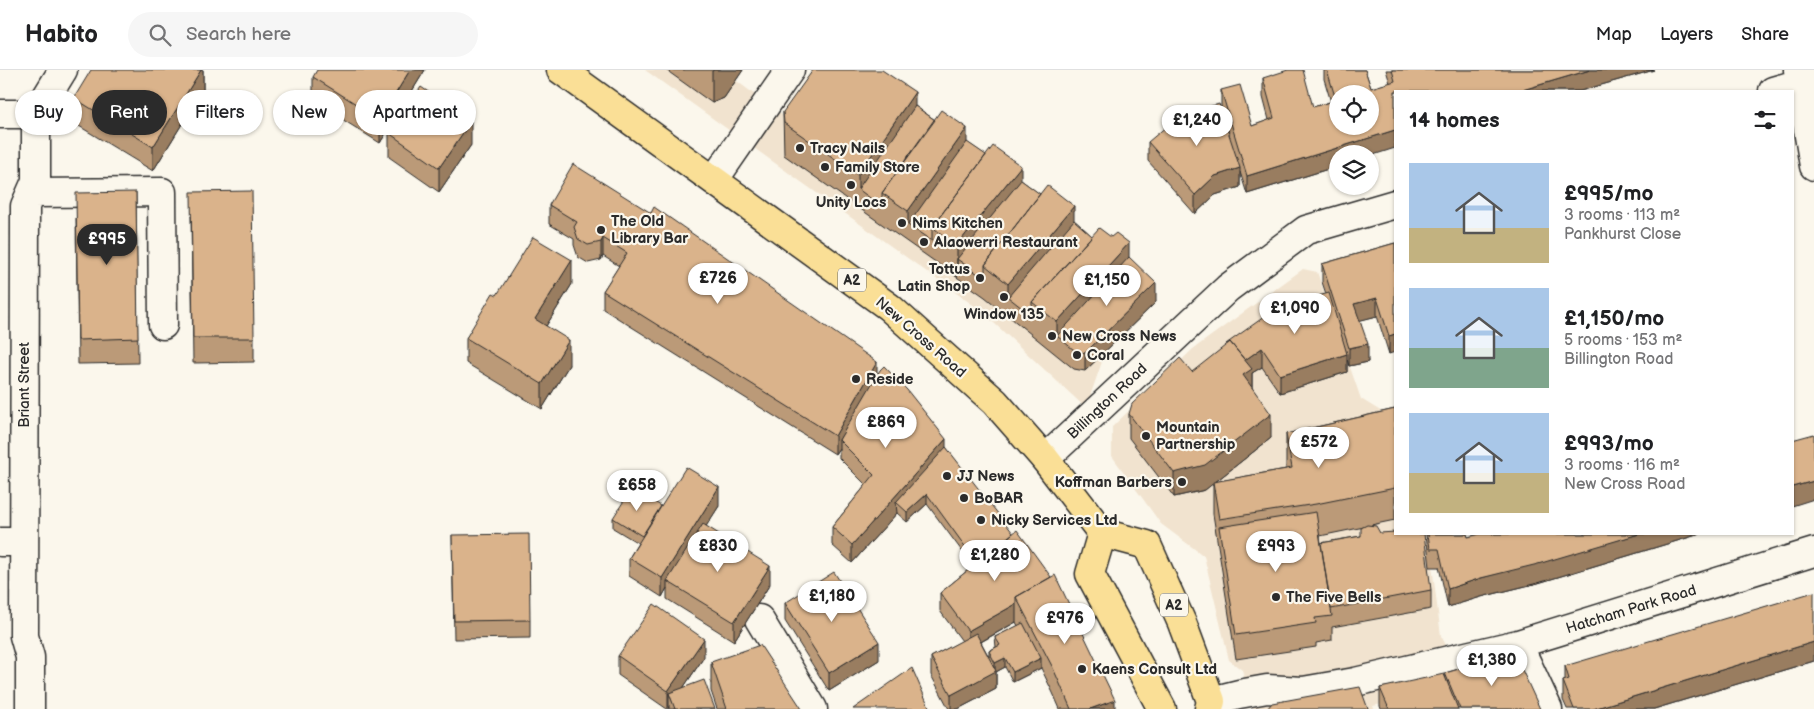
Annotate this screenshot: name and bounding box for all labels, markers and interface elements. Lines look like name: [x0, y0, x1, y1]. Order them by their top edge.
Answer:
search box: [128, 12, 478, 57]
text: Habito: [25, 20, 98, 49]
icon: search: [146, 21, 174, 49]
text: Search here: [186, 23, 291, 46]
text: Map: [1596, 24, 1632, 45]
text: Layers: [1660, 24, 1713, 45]
text: Share: [1741, 24, 1789, 45]
map controls: [1329, 85, 1379, 195]
button: locate: [1329, 85, 1379, 135]
chip: Buy: [15, 90, 82, 135]
chip: Rent: [92, 90, 167, 135]
chip: Filters: [177, 90, 263, 135]
chip: New: [273, 90, 345, 135]
chip: Apartment: [355, 90, 476, 135]
pin: £1,240: [1156, 104, 1238, 147]
icon: filters: [1751, 106, 1779, 134]
text: 14 homes: [1409, 108, 1500, 133]
text: £1,240: [1173, 111, 1221, 130]
place label: Tracy Nails: [810, 139, 885, 158]
marker: Tracy Nails: [794, 142, 806, 154]
button: layers: [1329, 145, 1379, 195]
place label: Family Store: [835, 158, 920, 177]
marker: Family Store: [819, 161, 831, 173]
marker: Unity Locs: [845, 179, 857, 191]
text: £995/mo: [1564, 181, 1654, 206]
icon: home: [1449, 183, 1509, 243]
place label: Unity Locs: [816, 193, 886, 212]
text: 3 rooms · 113 m²: [1564, 206, 1680, 225]
place label: The Old Library Bar: [611, 212, 689, 248]
place label: Nims Kitchen: [912, 214, 1003, 233]
marker: Nims Kitchen: [896, 217, 908, 229]
pin: £995: [77, 224, 137, 266]
marker: The Old Library Bar: [595, 224, 607, 236]
text: Pankhurst Close: [1564, 225, 1681, 244]
text: £995: [88, 230, 126, 249]
place label: Alaowerri Restaurant: [933, 233, 1078, 252]
marker: Alaowerri Restaurant: [918, 236, 930, 248]
place label: Tottus Latin Shop: [897, 260, 970, 296]
pin: £726: [688, 262, 748, 305]
pin: £1,150: [1066, 264, 1148, 307]
road number: A2: [838, 268, 866, 292]
text: £726: [699, 269, 737, 288]
text: £1,150: [1084, 271, 1130, 290]
marker: Tottus Latin Shop: [974, 272, 986, 284]
marker: Window 135: [998, 291, 1010, 303]
pin: £1,090: [1254, 292, 1336, 335]
street label: New Cross Road: [872, 293, 970, 382]
text: £1,090: [1270, 299, 1320, 318]
place label: Window 135: [964, 305, 1044, 324]
text: £1,150/mo: [1564, 306, 1664, 331]
icon: home: [1449, 308, 1509, 368]
place label: New Cross News: [1062, 327, 1177, 346]
marker: New Cross News: [1046, 330, 1058, 342]
text: 5 rooms · 153 m²: [1564, 331, 1682, 350]
street label: Briant Street: [15, 342, 34, 428]
place label: Coral: [1087, 346, 1124, 365]
marker: Coral: [1071, 349, 1083, 361]
text: Billington Road: [1564, 350, 1673, 369]
street label: Billington Road: [1063, 359, 1151, 443]
place label: Reside: [866, 370, 914, 389]
marker: Reside: [850, 373, 862, 385]
pin: £869: [856, 406, 916, 449]
text: £869: [867, 413, 905, 432]
place label: Mountain Partnership: [1156, 418, 1236, 454]
pin: £572: [1289, 426, 1349, 469]
marker: Mountain Partnership: [1140, 430, 1152, 442]
text: £993/mo: [1564, 431, 1654, 456]
text: £572: [1300, 433, 1338, 452]
icon: home: [1449, 433, 1509, 493]
text: 3 rooms · 116 m²: [1564, 456, 1680, 475]
place label: JJ News: [957, 467, 1014, 486]
pin: £658: [607, 470, 667, 512]
marker: JJ News: [941, 470, 953, 482]
place label: Koffman Barbers: [1055, 473, 1172, 492]
text: New Cross Road: [1564, 475, 1685, 494]
text: £658: [618, 476, 656, 495]
marker: Koffman Barbers: [1176, 476, 1188, 488]
place label: BoBAR: [974, 489, 1023, 508]
marker: BoBAR: [958, 492, 970, 504]
place label: Nicky Services Ltd: [991, 511, 1117, 530]
marker: Nicky Services Ltd: [975, 514, 987, 526]
pin: £830: [688, 530, 748, 573]
pin: £993: [1246, 530, 1306, 573]
text: £830: [699, 537, 737, 556]
text: £993: [1257, 537, 1295, 556]
pin: £1,280: [954, 540, 1036, 582]
text: £1,280: [970, 546, 1020, 565]
pin: £1,180: [791, 580, 873, 623]
street label: Hatcham Park Road: [1564, 581, 1699, 638]
text: £1,180: [809, 587, 855, 606]
place label: The Five Bells: [1286, 588, 1381, 607]
marker: The Five Bells: [1270, 591, 1282, 603]
road number: A2: [1160, 594, 1188, 616]
pin: £976: [1035, 602, 1095, 645]
text: £976: [1046, 609, 1084, 628]
pin: £1,380: [1451, 644, 1533, 687]
text: £1,380: [1467, 651, 1517, 670]
place label: Kaens Consult Ltd: [1092, 660, 1217, 679]
marker: Kaens Consult Ltd: [1076, 663, 1088, 675]

